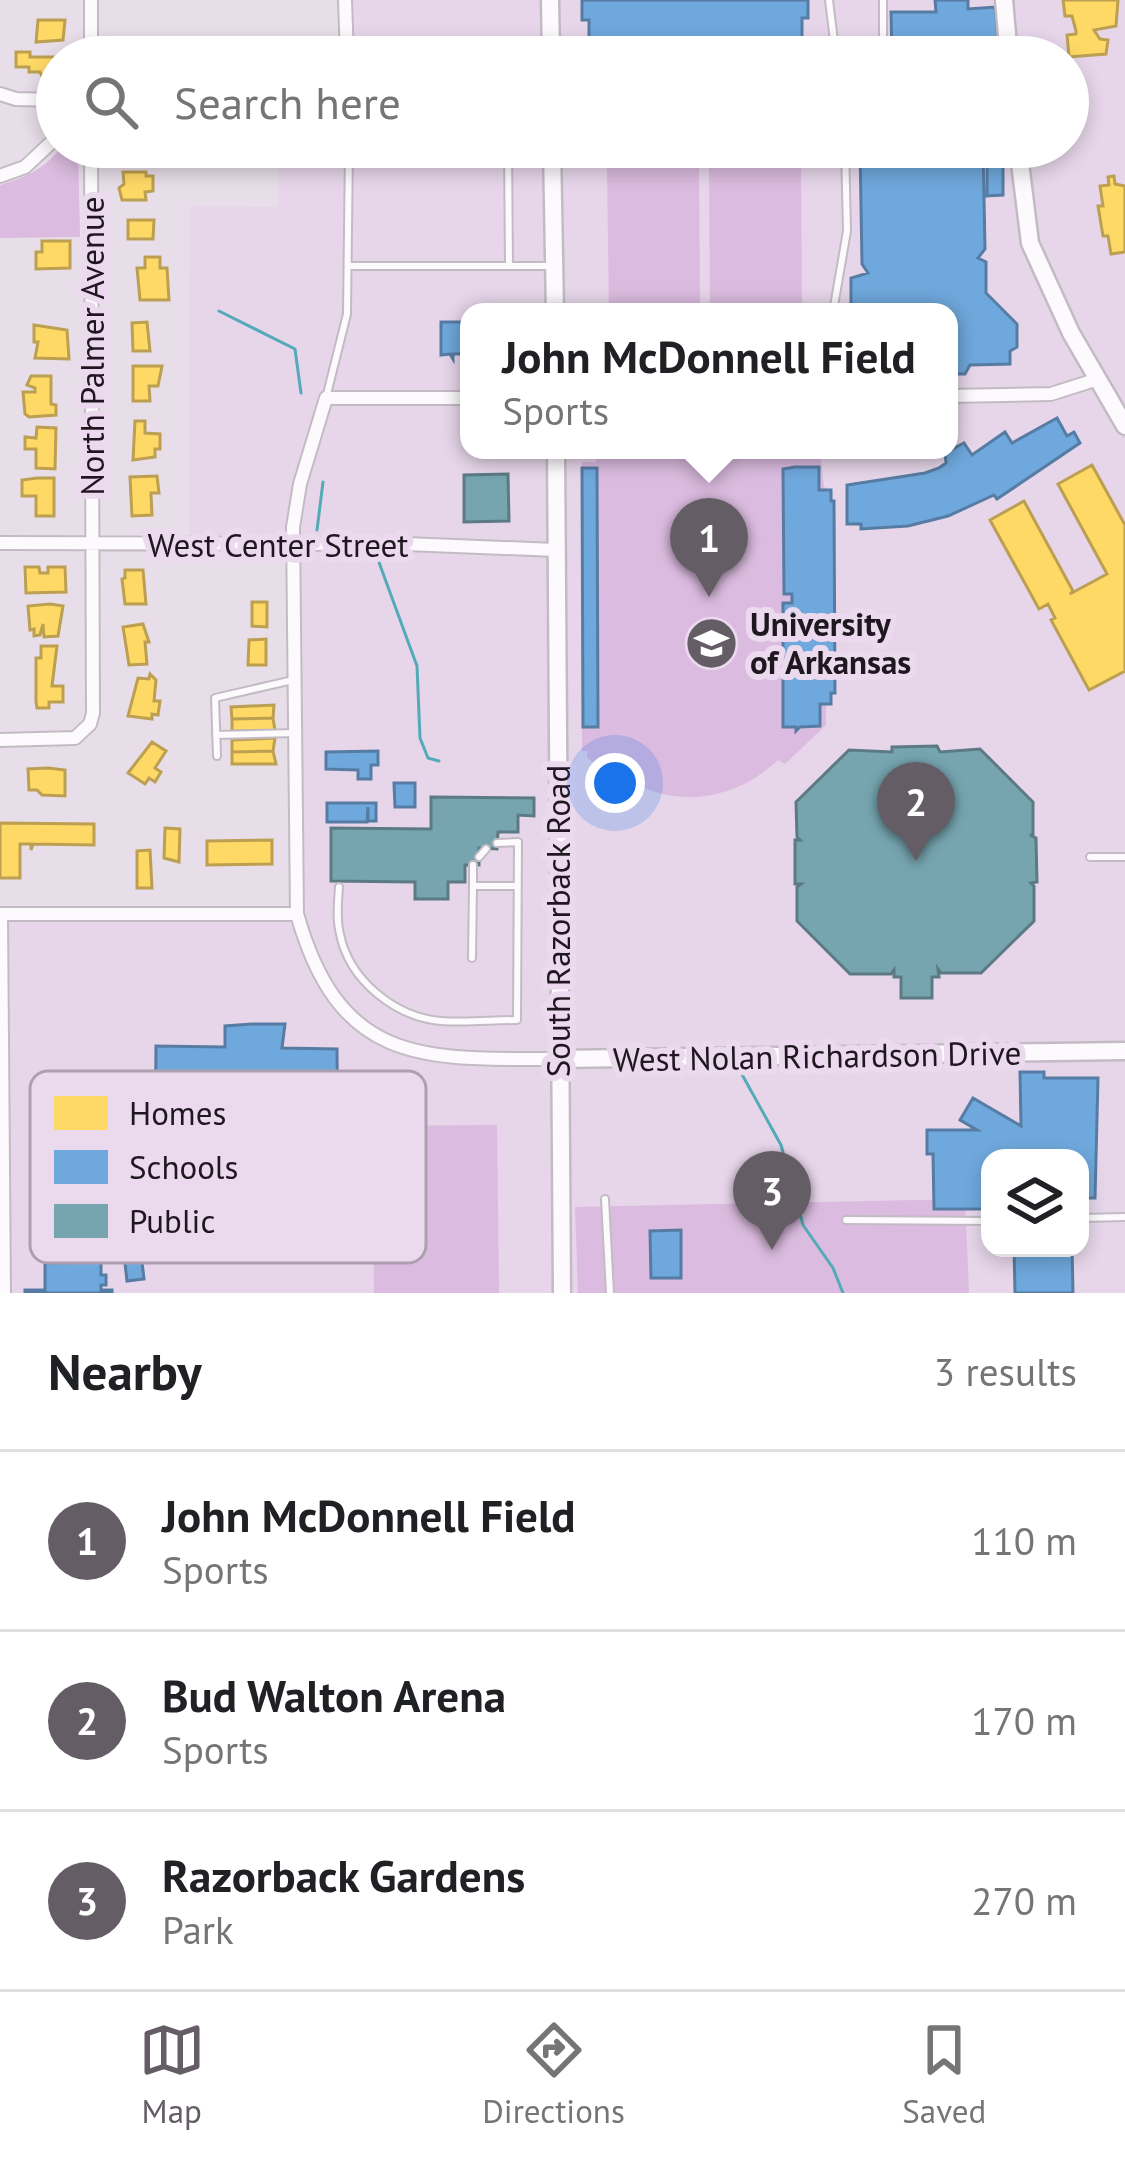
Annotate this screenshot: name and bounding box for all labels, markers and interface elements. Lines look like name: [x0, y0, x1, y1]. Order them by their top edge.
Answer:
search box: [36, 36, 1089, 168]
icon: search: [78, 69, 144, 135]
text: Search here: [174, 73, 401, 131]
street label: North Palmer Avenue: [70, 196, 113, 496]
popup: [460, 303, 958, 459]
text: John McDonnell Field: [502, 327, 916, 385]
text: Sports: [502, 385, 609, 436]
pin: 1: [670, 498, 748, 597]
street label: West Center Street: [148, 523, 409, 566]
place label: University of Arkansas: [750, 602, 911, 683]
school or university icon: University of Arkansas: [683, 615, 739, 671]
your location: [585, 753, 645, 813]
pin: 2: [877, 762, 955, 861]
street label: South Razorback Road: [536, 765, 579, 1077]
street label: West Nolan Richardson Drive: [612, 1030, 1022, 1081]
legend: [30, 1071, 426, 1263]
text: Homes: [129, 1091, 226, 1134]
text: Schools: [129, 1145, 238, 1188]
map controls: [981, 1149, 1089, 1257]
button: layers: [981, 1149, 1089, 1257]
pin: 3: [733, 1151, 811, 1250]
text: Public: [129, 1199, 215, 1242]
text: Nearby: [48, 1338, 202, 1404]
text: 3 results: [934, 1346, 1077, 1397]
text: John McDonnell Field: [162, 1486, 575, 1544]
text: 1: [76, 1515, 98, 1566]
text: 110 m: [971, 1515, 1077, 1566]
text: Sports: [162, 1544, 269, 1595]
text: Bud Walton Arena: [162, 1666, 506, 1724]
text: 2: [76, 1695, 98, 1746]
text: 170 m: [971, 1695, 1077, 1746]
text: Sports: [162, 1724, 269, 1775]
text: Razorback Gardens: [162, 1846, 525, 1904]
text: 3: [76, 1875, 98, 1926]
text: 270 m: [971, 1875, 1077, 1926]
text: Park: [162, 1904, 234, 1955]
tab: Map: [139, 2017, 205, 2132]
tab: Directions: [482, 2017, 625, 2132]
tab: Saved: [902, 2017, 986, 2132]

